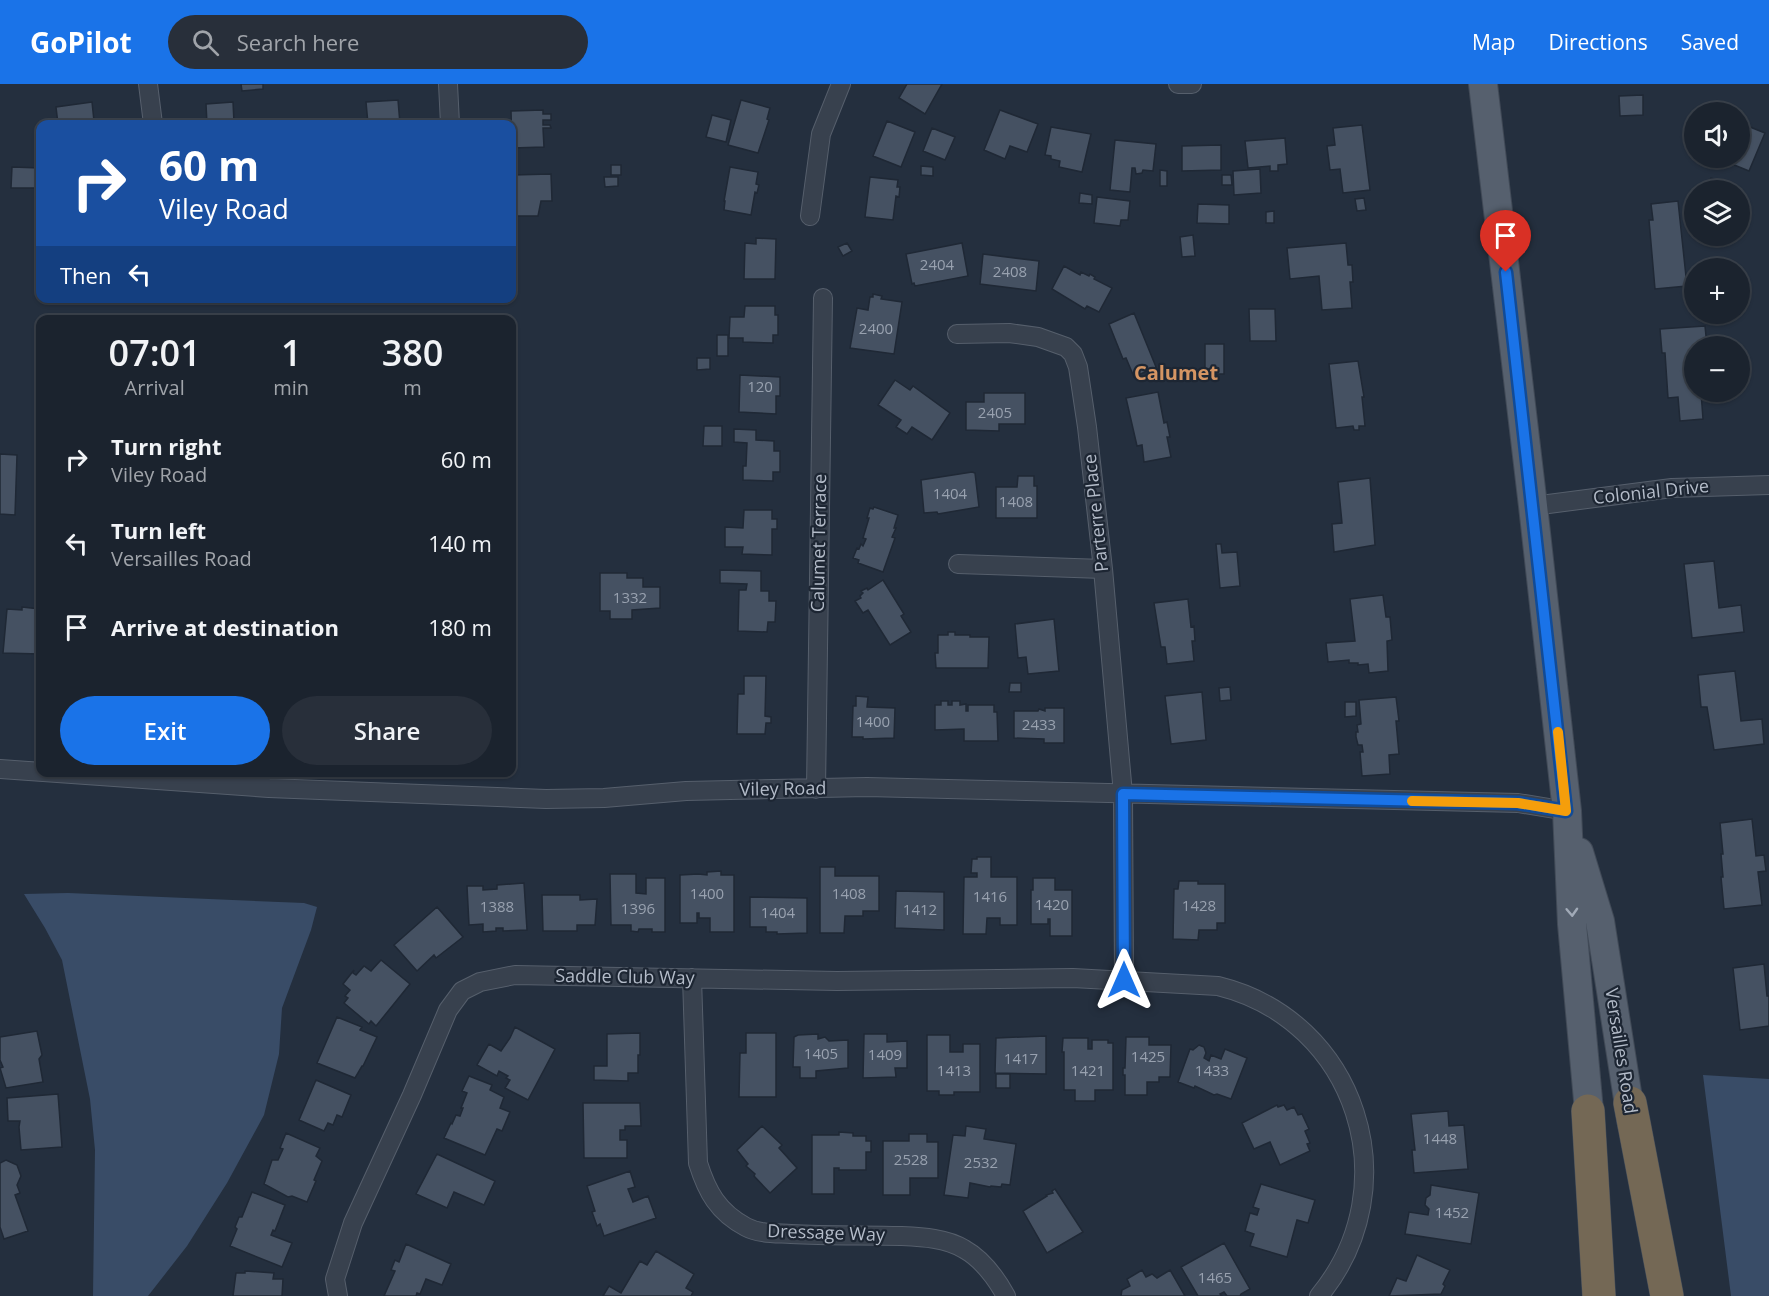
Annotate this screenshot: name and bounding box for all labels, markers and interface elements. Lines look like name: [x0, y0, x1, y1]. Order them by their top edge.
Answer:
search box: [168, 15, 588, 69]
text: GoPilot: [30, 23, 132, 61]
icon: search: [189, 26, 222, 59]
text: Search here: [237, 27, 359, 57]
text: Map: [1472, 28, 1515, 56]
text: Directions: [1548, 28, 1648, 56]
text: Saved: [1681, 28, 1739, 56]
map controls: [1684, 102, 1750, 402]
button: sound: [1684, 102, 1750, 168]
text: 60 m: [159, 136, 259, 193]
icon: right: [60, 144, 138, 222]
button: layers: [1684, 180, 1750, 246]
text: Viley Road: [159, 190, 289, 227]
pin: [1480, 210, 1531, 272]
icon: arrive: [1489, 219, 1522, 252]
house number: 2404: [920, 254, 955, 274]
icon: left: [123, 258, 156, 291]
button: +: [1684, 258, 1750, 324]
text: Then: [60, 260, 111, 290]
house number: 2408: [993, 261, 1027, 281]
house number: 2400: [859, 318, 893, 338]
text: 07:01: [109, 328, 201, 377]
text: 1: [281, 328, 302, 377]
text: 380: [382, 328, 443, 377]
button: −: [1684, 336, 1750, 402]
district label: Calumet: [1134, 359, 1218, 386]
text: Arrival: [125, 374, 185, 401]
text: min: [273, 374, 309, 401]
text: m: [403, 374, 422, 401]
house number: 120: [747, 376, 773, 396]
house number: 2405: [978, 402, 1012, 422]
text: Turn right: [111, 431, 222, 461]
icon: right: [60, 443, 93, 476]
text: 60 m: [441, 444, 492, 474]
street label: Parterre Place: [1077, 453, 1113, 573]
text: Viley Road: [111, 461, 207, 488]
street label: Colonial Drive: [1592, 473, 1710, 509]
street label: Calumet Terrace: [805, 474, 831, 612]
house number: 1404: [933, 483, 968, 503]
house number: 1408: [999, 491, 1033, 511]
text: Turn left: [111, 515, 206, 545]
icon: left: [60, 527, 93, 560]
text: 140 m: [428, 528, 492, 558]
text: Versailles Road: [111, 545, 252, 572]
house number: 1332: [613, 587, 647, 607]
icon: arrive: [60, 611, 93, 644]
text: Arrive at destination: [111, 612, 339, 642]
text: 180 m: [428, 612, 492, 642]
button: Exit: [60, 696, 270, 765]
button: Share: [282, 696, 492, 765]
house number: 1400: [856, 711, 890, 731]
house number: 2433: [1022, 714, 1056, 734]
street label: Viley Road: [739, 775, 826, 801]
house number: 1400: [690, 883, 724, 903]
house number: 1408: [832, 883, 866, 903]
house number: 1416: [973, 886, 1007, 906]
house number: 1420: [1035, 894, 1069, 914]
house number: 1428: [1182, 895, 1216, 915]
house number: 1388: [480, 896, 514, 916]
house number: 1396: [621, 898, 655, 918]
house number: 1412: [903, 899, 937, 919]
house number: 1404: [761, 902, 796, 922]
one-way arrow: [1565, 907, 1578, 916]
position arrow: [1092, 948, 1156, 1012]
street label: Saddle Club Way: [555, 963, 696, 989]
street label: Versailles Road: [1600, 986, 1644, 1115]
house number: 1405: [804, 1043, 838, 1063]
house number: 1409: [868, 1044, 902, 1064]
house number: 1425: [1131, 1046, 1165, 1066]
house number: 1417: [1004, 1048, 1038, 1068]
house number: 1413: [937, 1060, 971, 1080]
house number: 1421: [1071, 1060, 1105, 1080]
house number: 1433: [1195, 1060, 1229, 1080]
house number: 1448: [1423, 1128, 1457, 1148]
house number: 2528: [894, 1149, 928, 1169]
house number: 2532: [964, 1152, 998, 1172]
house number: 1452: [1435, 1202, 1469, 1222]
street label: Dressage Way: [767, 1218, 886, 1246]
house number: 1465: [1198, 1267, 1232, 1287]

